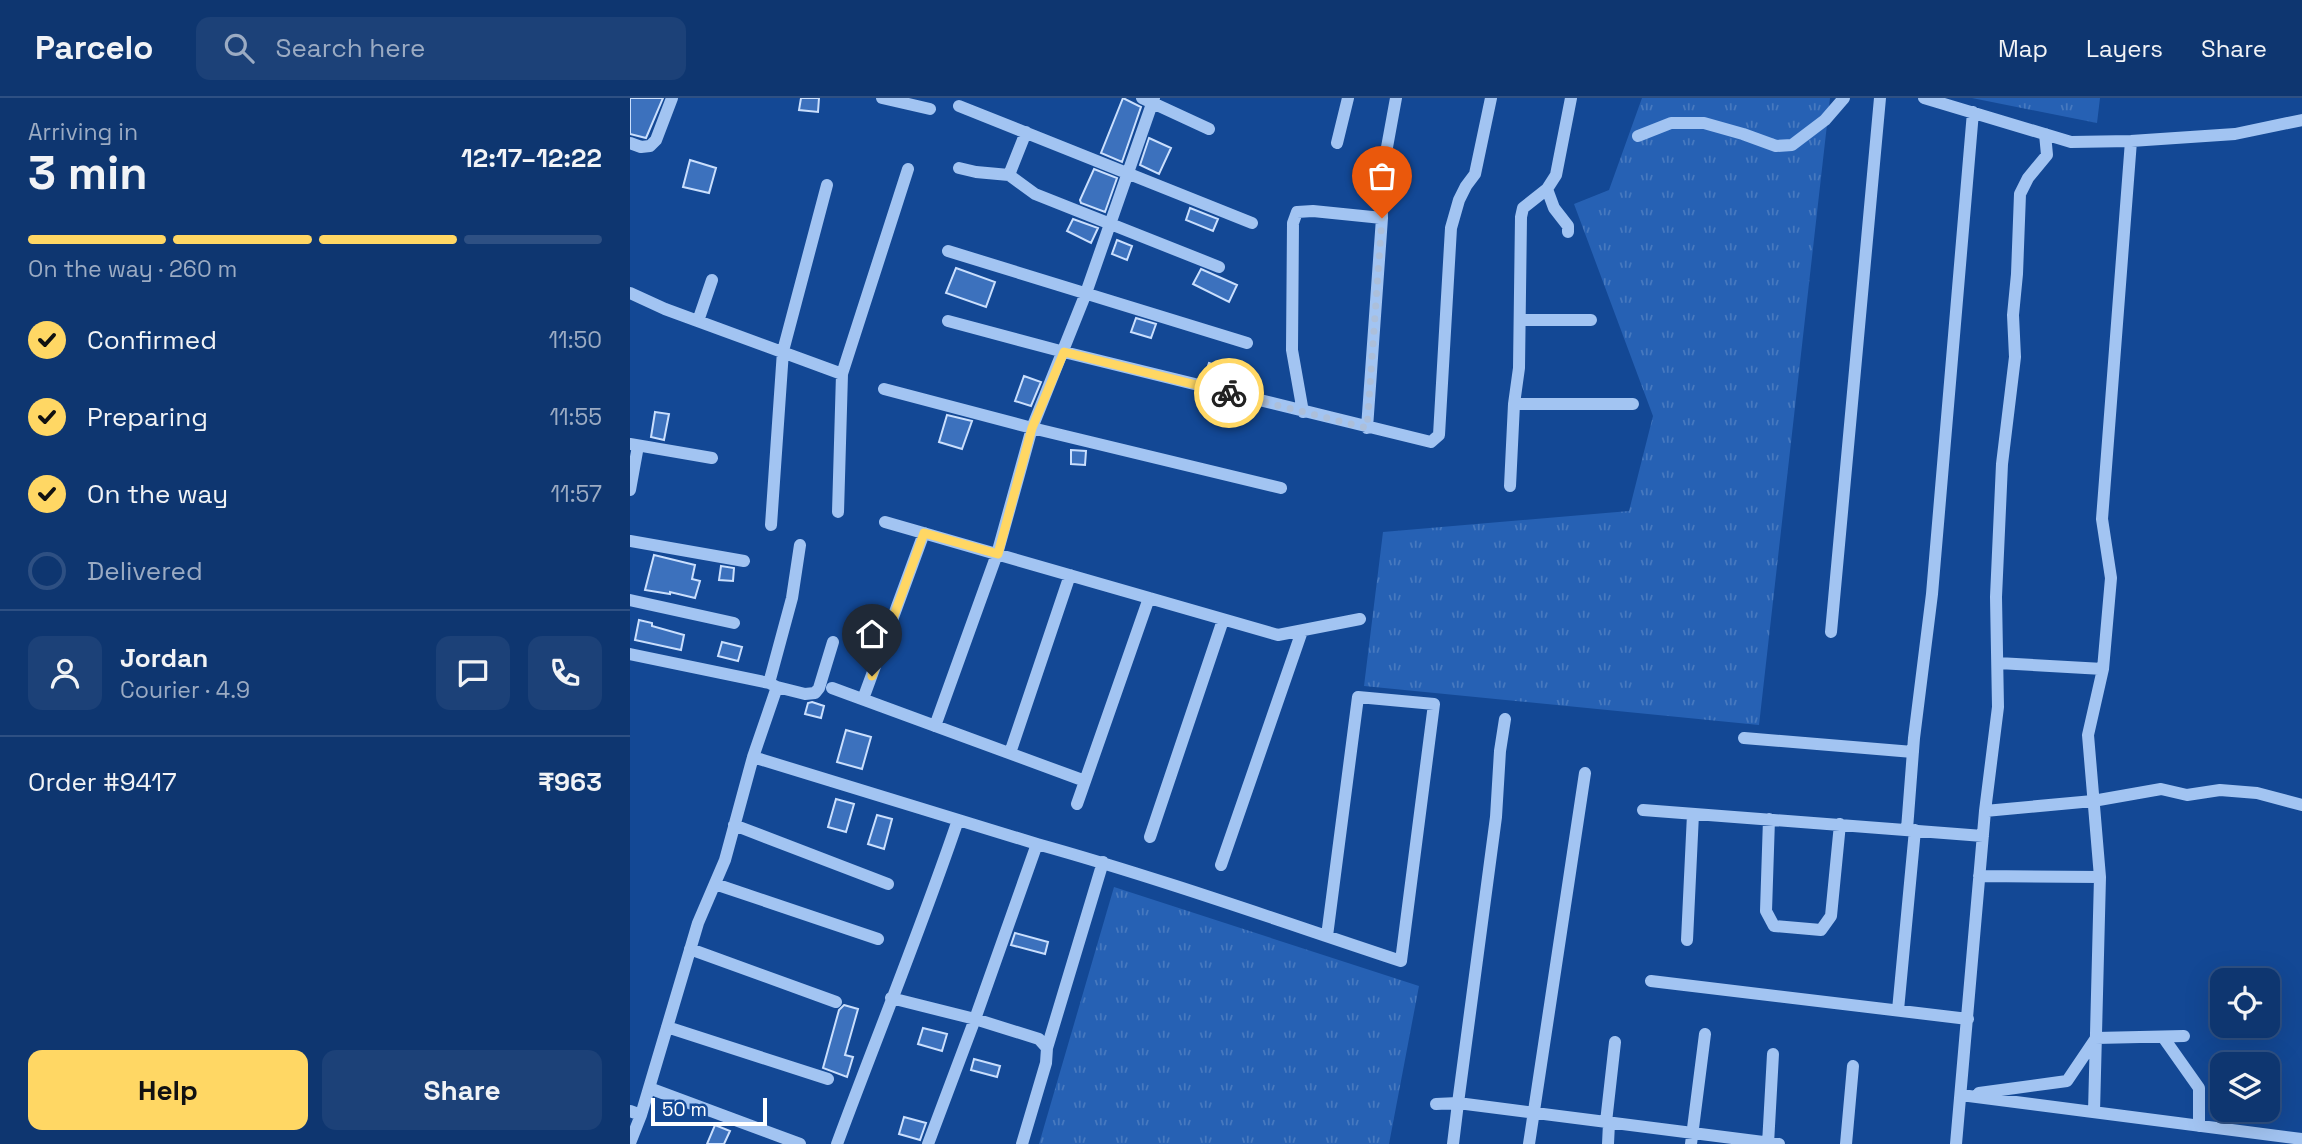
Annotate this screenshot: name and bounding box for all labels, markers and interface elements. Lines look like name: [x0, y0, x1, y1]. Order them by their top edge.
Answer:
search box: [196, 17, 686, 80]
text: Parcelo: [35, 27, 154, 69]
icon: search: [220, 29, 258, 67]
text: Search here: [276, 31, 425, 65]
text: Map: [1998, 33, 2048, 64]
text: Layers: [2086, 33, 2163, 64]
text: Share: [2201, 33, 2267, 64]
text: Arriving in: [28, 117, 138, 147]
text: 12:17–12:22: [461, 141, 602, 175]
text: 3 min: [28, 144, 148, 202]
pin: [1352, 146, 1412, 218]
icon: bag: [1363, 157, 1401, 195]
text: On the way · 260 m: [28, 254, 237, 284]
icon: check: [28, 321, 66, 359]
text: Confirmed: [87, 323, 217, 357]
text: 11:50: [548, 325, 602, 355]
courier: [1194, 358, 1264, 428]
icon: bike: [1210, 374, 1248, 412]
icon: check: [28, 398, 66, 436]
text: Preparing: [87, 400, 208, 434]
text: 11:55: [549, 402, 602, 432]
icon: check: [28, 475, 66, 513]
text: On the way: [87, 477, 228, 511]
text: 11:57: [550, 479, 602, 509]
text: Delivered: [87, 554, 203, 588]
pin: [842, 604, 902, 676]
icon: home: [853, 615, 891, 653]
button: person: [28, 636, 102, 710]
button: chat: [436, 636, 510, 710]
button: phone: [528, 636, 602, 710]
text: Jordan: [120, 641, 208, 675]
text: Courier · 4.9: [120, 675, 250, 705]
text: Order #9417: [28, 765, 177, 799]
text: ₹963: [538, 765, 602, 799]
map controls: [2210, 968, 2280, 1122]
button: locate: [2210, 968, 2280, 1038]
button: Help: [28, 1050, 308, 1130]
button: Share: [322, 1050, 602, 1130]
button: layers: [2210, 1052, 2280, 1122]
scale bar: [651, 1095, 766, 1127]
text: 50 m: [662, 1097, 707, 1122]

